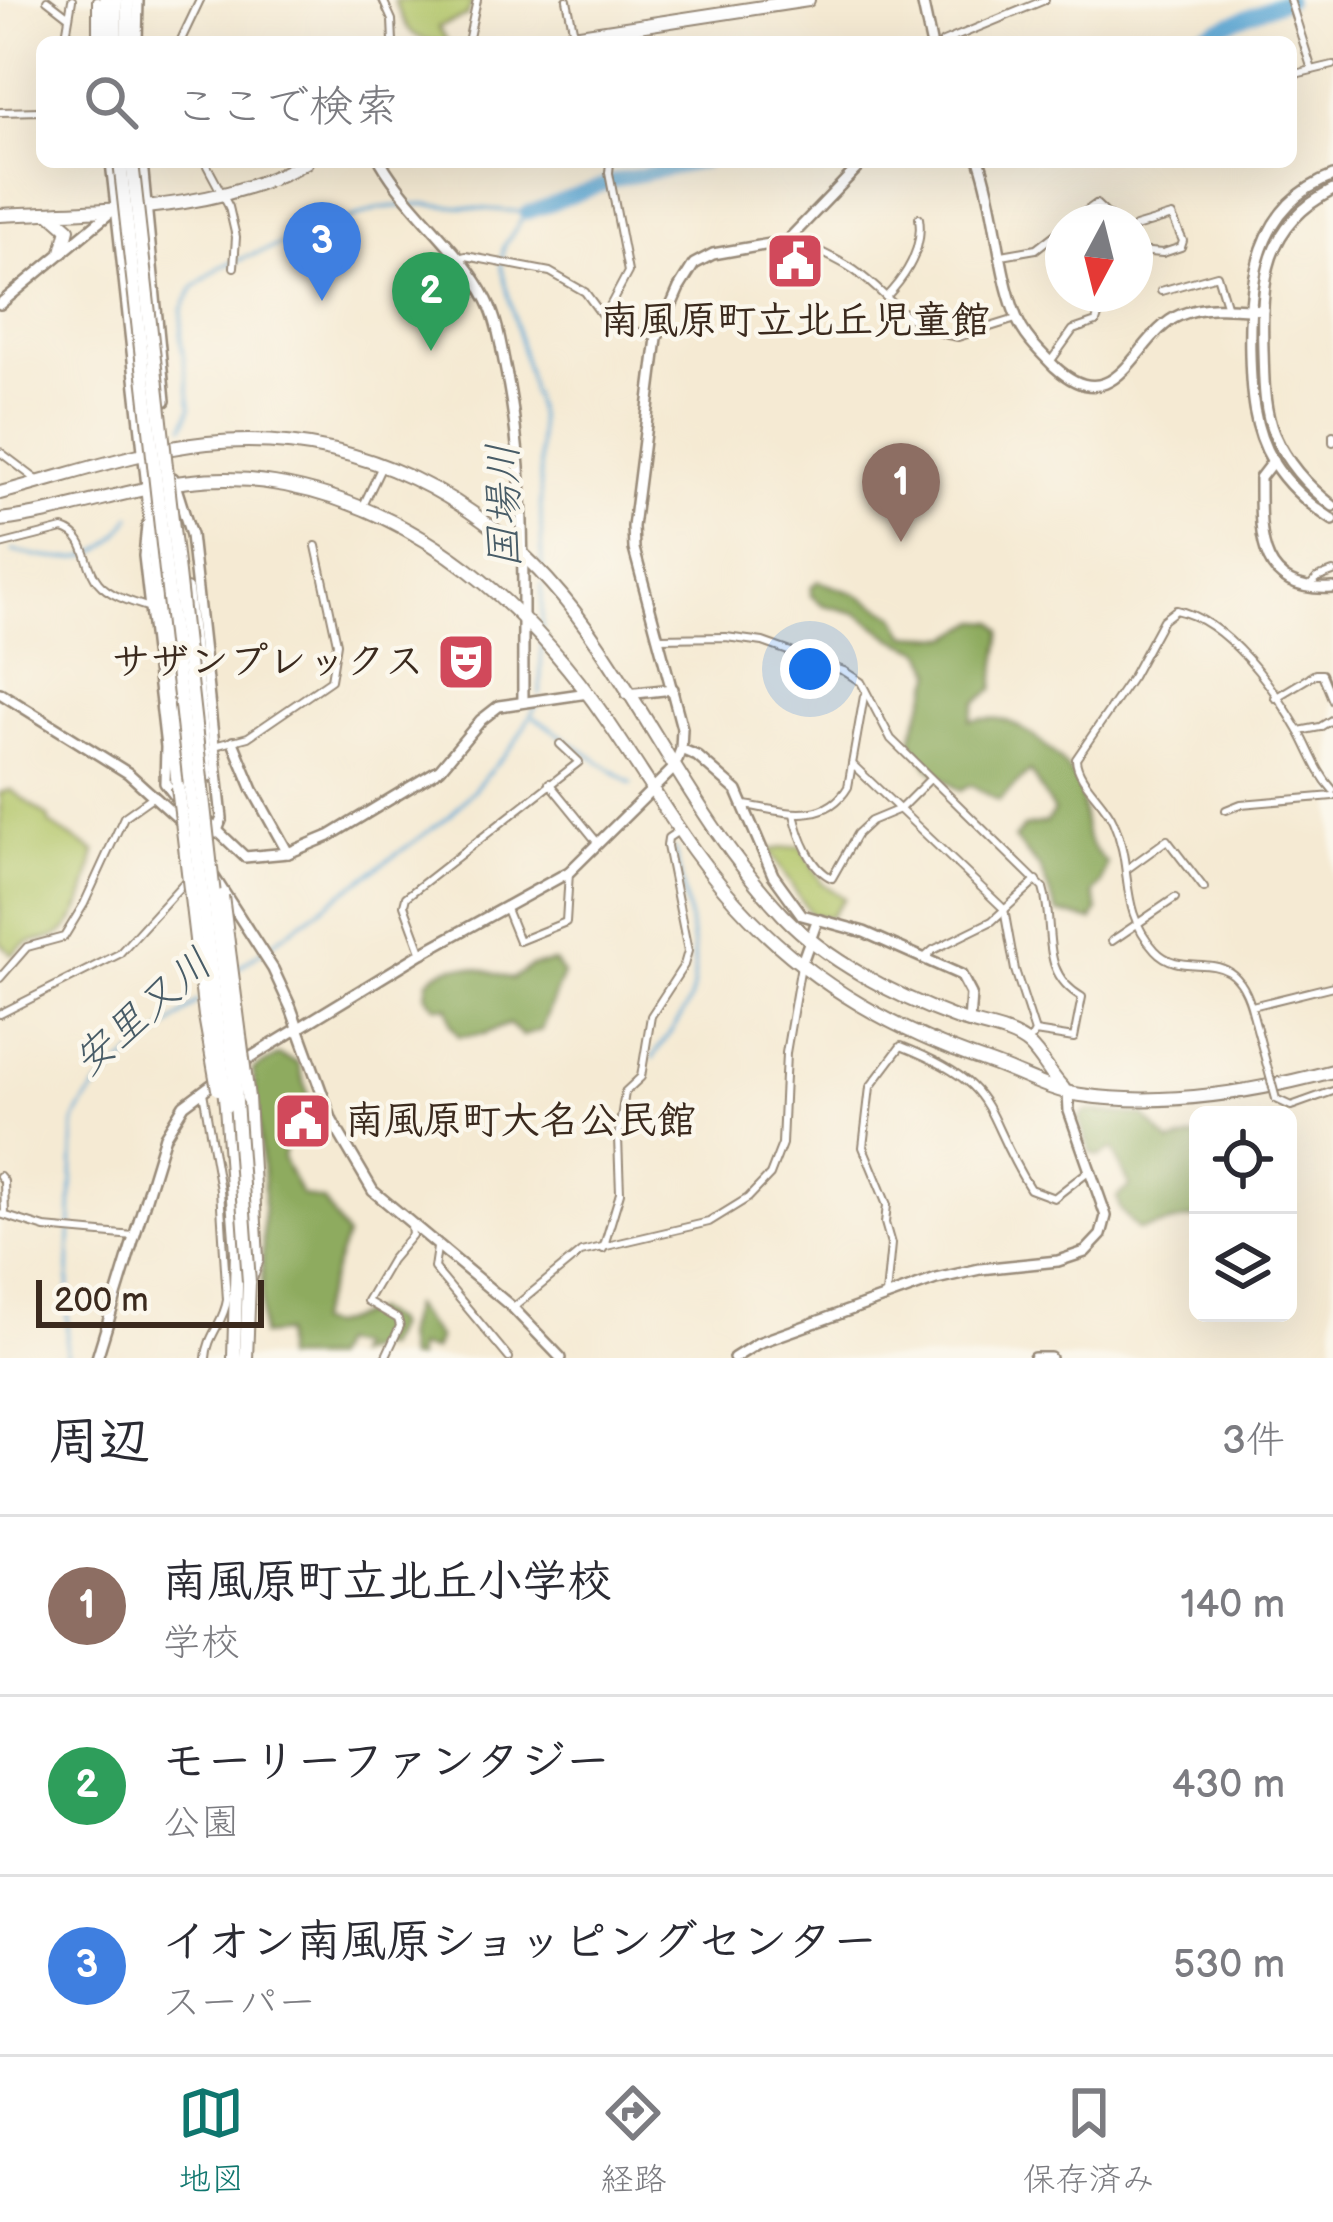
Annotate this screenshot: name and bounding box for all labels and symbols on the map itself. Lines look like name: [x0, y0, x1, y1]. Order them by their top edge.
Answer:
pin: 3: [283, 202, 361, 301]
north arrow: [1045, 204, 1153, 312]
public building icon: 南風原町立北丘児童館: [764, 230, 826, 292]
pin: 2: [392, 252, 470, 351]
place label: 南風原町立北丘児童館: [600, 298, 990, 345]
water label: 国場川: [478, 443, 532, 569]
pin: 1: [862, 443, 940, 542]
theatre icon: サザンプレックス: [435, 631, 497, 693]
place label: サザンプレックス: [111, 639, 424, 686]
your location: [780, 639, 840, 699]
water label: 安里又川: [63, 939, 223, 1087]
public building icon: 南風原町大名公民館: [272, 1090, 334, 1152]
place label: 南風原町大名公民館: [345, 1098, 696, 1145]
scale bar: [36, 1274, 264, 1327]

